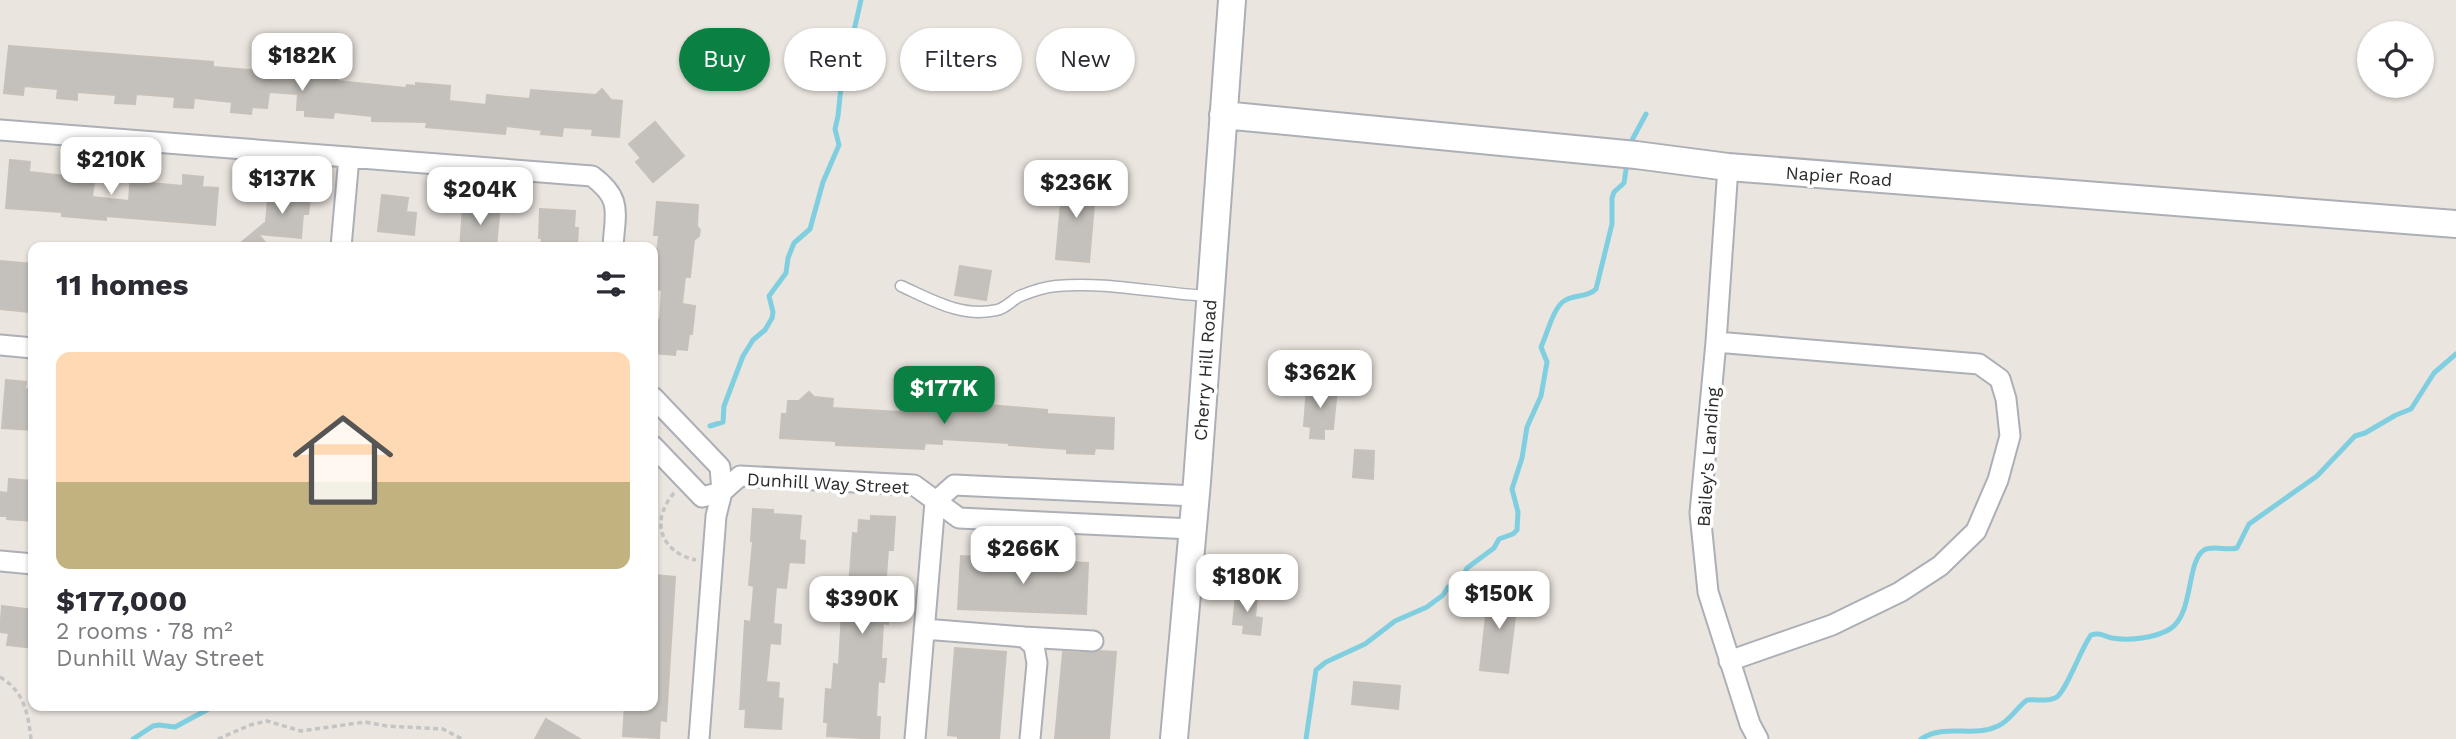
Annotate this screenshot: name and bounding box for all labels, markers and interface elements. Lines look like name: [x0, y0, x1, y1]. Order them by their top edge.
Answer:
map controls: [2357, 21, 2434, 98]
button: locate: [2357, 21, 2434, 98]
chip: Buy: [679, 28, 770, 91]
chip: Rent: [784, 28, 886, 91]
chip: Filters: [900, 28, 1022, 91]
chip: New: [1036, 28, 1135, 91]
pin: $182K: [253, 34, 351, 93]
text: $182K: [268, 42, 336, 69]
pin: $210K: [62, 138, 160, 197]
text: $210K: [76, 146, 146, 173]
pin: $137K: [233, 156, 331, 216]
pin: $236K: [1027, 160, 1125, 220]
street label: Napier Road: [1785, 162, 1893, 190]
text: $137K: [248, 165, 316, 192]
pin: $204K: [431, 168, 529, 227]
text: $236K: [1040, 169, 1112, 196]
text: $204K: [443, 176, 517, 203]
icon: filters: [592, 265, 630, 303]
text: 11 homes: [56, 267, 189, 302]
street label: Cherry Hill Road: [1190, 298, 1220, 442]
pin: $362K: [1271, 350, 1369, 410]
text: $362K: [1284, 359, 1356, 386]
pin: $177K: [895, 366, 993, 426]
text: $177K: [910, 375, 978, 402]
street label: Bailey's Landing: [1693, 386, 1723, 528]
icon: home: [280, 397, 406, 523]
street label: Dunhill Way Street: [746, 468, 910, 498]
pin: $266K: [974, 526, 1072, 586]
text: $266K: [987, 535, 1059, 562]
pin: $180K: [1198, 554, 1296, 614]
text: $180K: [1212, 563, 1282, 590]
pin: $150K: [1450, 572, 1548, 631]
pin: $390K: [813, 576, 911, 636]
text: $150K: [1465, 580, 1533, 607]
text: $177,000: [56, 583, 187, 618]
text: $390K: [825, 585, 899, 612]
text: 2 rooms · 78 m²: [56, 618, 233, 645]
text: Dunhill Way Street: [56, 645, 264, 672]

